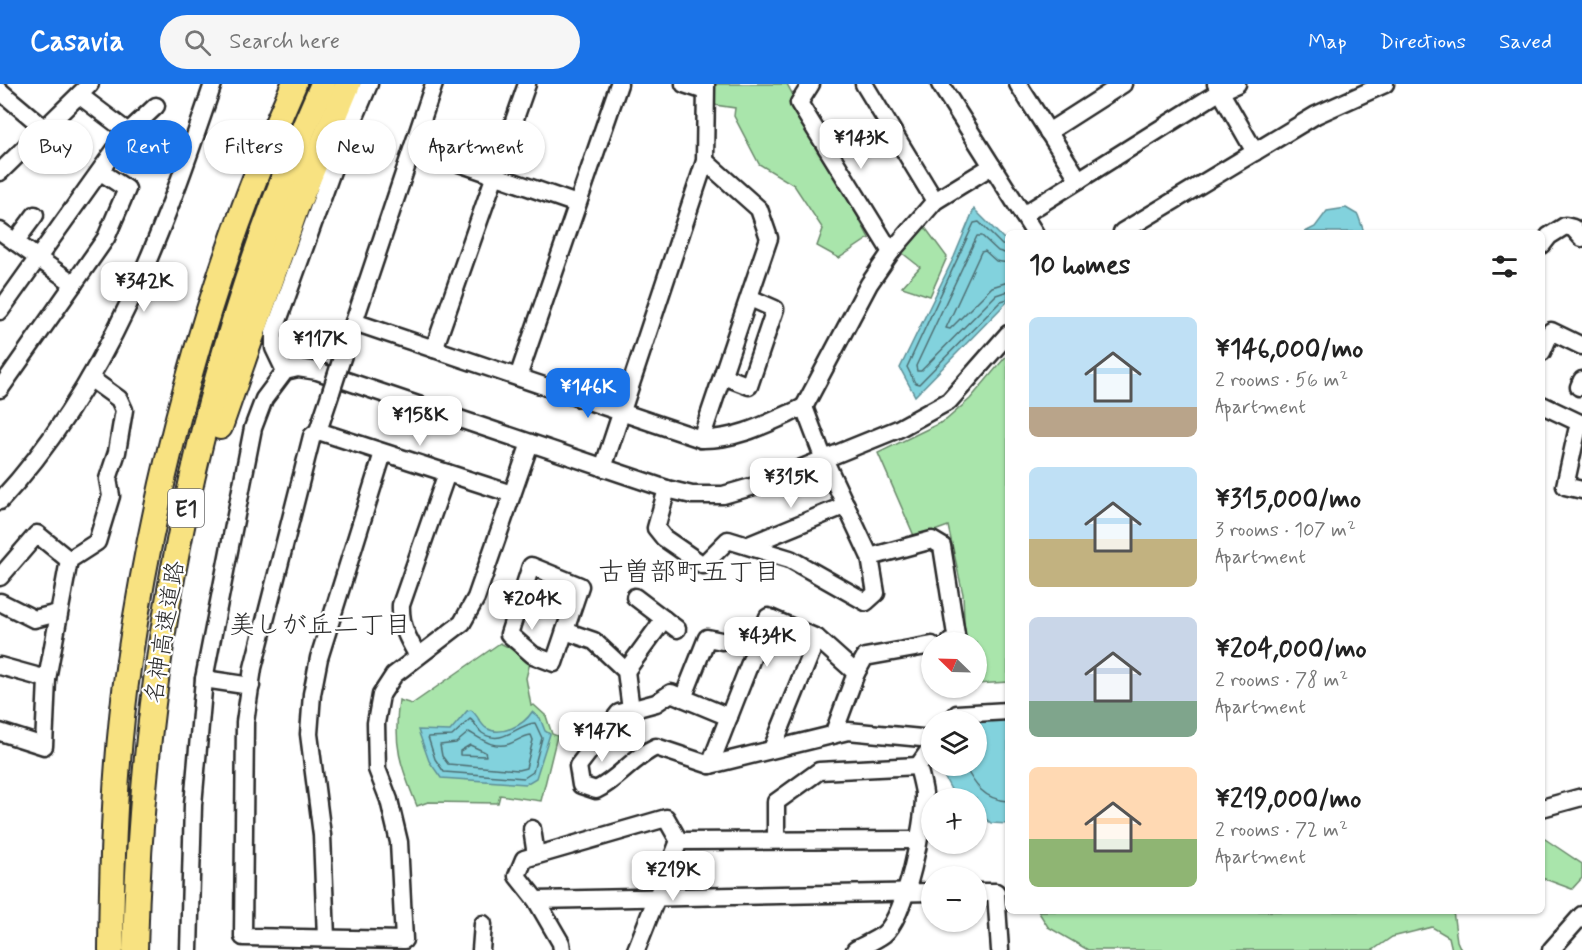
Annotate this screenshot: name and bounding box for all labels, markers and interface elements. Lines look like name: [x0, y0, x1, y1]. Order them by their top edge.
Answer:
search box: [160, 15, 580, 69]
text: Casavia: [30, 24, 124, 61]
icon: search: [181, 26, 214, 59]
text: Search here: [229, 28, 340, 56]
text: Map: [1308, 28, 1347, 56]
text: Directions: [1380, 28, 1466, 56]
text: Saved: [1499, 28, 1552, 56]
pin: ¥143K: [819, 119, 903, 170]
chip: Buy: [18, 120, 93, 174]
chip: Rent: [105, 120, 192, 174]
chip: Filters: [204, 120, 304, 174]
chip: New: [316, 120, 396, 174]
chip: Apartment: [408, 120, 545, 174]
text: ¥143K: [834, 125, 888, 152]
text: 10 homes: [1029, 249, 1130, 283]
icon: filters: [1488, 250, 1521, 283]
pin: ¥342K: [102, 262, 186, 313]
text: ¥342K: [115, 268, 173, 295]
pin: ¥117K: [278, 320, 362, 371]
text: ¥117K: [293, 326, 347, 353]
text: ¥146,000/mo: [1215, 333, 1363, 367]
icon: home: [1077, 341, 1149, 413]
text: 2 rooms · 56 m²: [1215, 367, 1348, 394]
pin: ¥146K: [546, 368, 630, 419]
text: ¥146K: [560, 374, 616, 401]
text: Apartment: [1215, 394, 1306, 421]
pin: ¥158K: [378, 396, 462, 447]
text: ¥158K: [392, 402, 448, 429]
pin: ¥315K: [749, 458, 833, 509]
text: ¥315K: [764, 464, 818, 491]
text: ¥315,000/mo: [1215, 483, 1361, 517]
road number: E1: [168, 489, 204, 527]
icon: home: [1077, 491, 1149, 563]
text: 3 rooms · 107 m²: [1215, 517, 1356, 544]
text: Apartment: [1215, 544, 1306, 571]
district label: 古曽部町五丁目: [598, 556, 780, 590]
street label: 名神高速道路: [139, 559, 192, 706]
pin: ¥204K: [490, 580, 574, 631]
text: ¥204K: [503, 586, 561, 613]
district label: 美しが丘二丁目: [229, 609, 411, 643]
pin: ¥434K: [725, 617, 809, 668]
text: ¥434K: [738, 623, 796, 650]
north arrow: [921, 632, 987, 698]
map controls: [921, 632, 987, 932]
text: ¥204,000/mo: [1215, 633, 1367, 667]
icon: home: [1077, 641, 1149, 713]
text: 2 rooms · 78 m²: [1215, 667, 1348, 694]
text: Apartment: [1215, 694, 1306, 721]
button: layers: [921, 710, 987, 776]
pin: ¥147K: [560, 712, 644, 763]
text: ¥147K: [573, 718, 631, 745]
text: ¥219,000/mo: [1215, 783, 1361, 817]
button: +: [921, 788, 987, 854]
icon: home: [1077, 791, 1149, 863]
text: 2 rooms · 72 m²: [1215, 817, 1348, 844]
text: Apartment: [1215, 844, 1306, 871]
pin: ¥219K: [631, 851, 715, 902]
text: ¥219K: [646, 857, 700, 884]
button: −: [921, 866, 987, 932]

